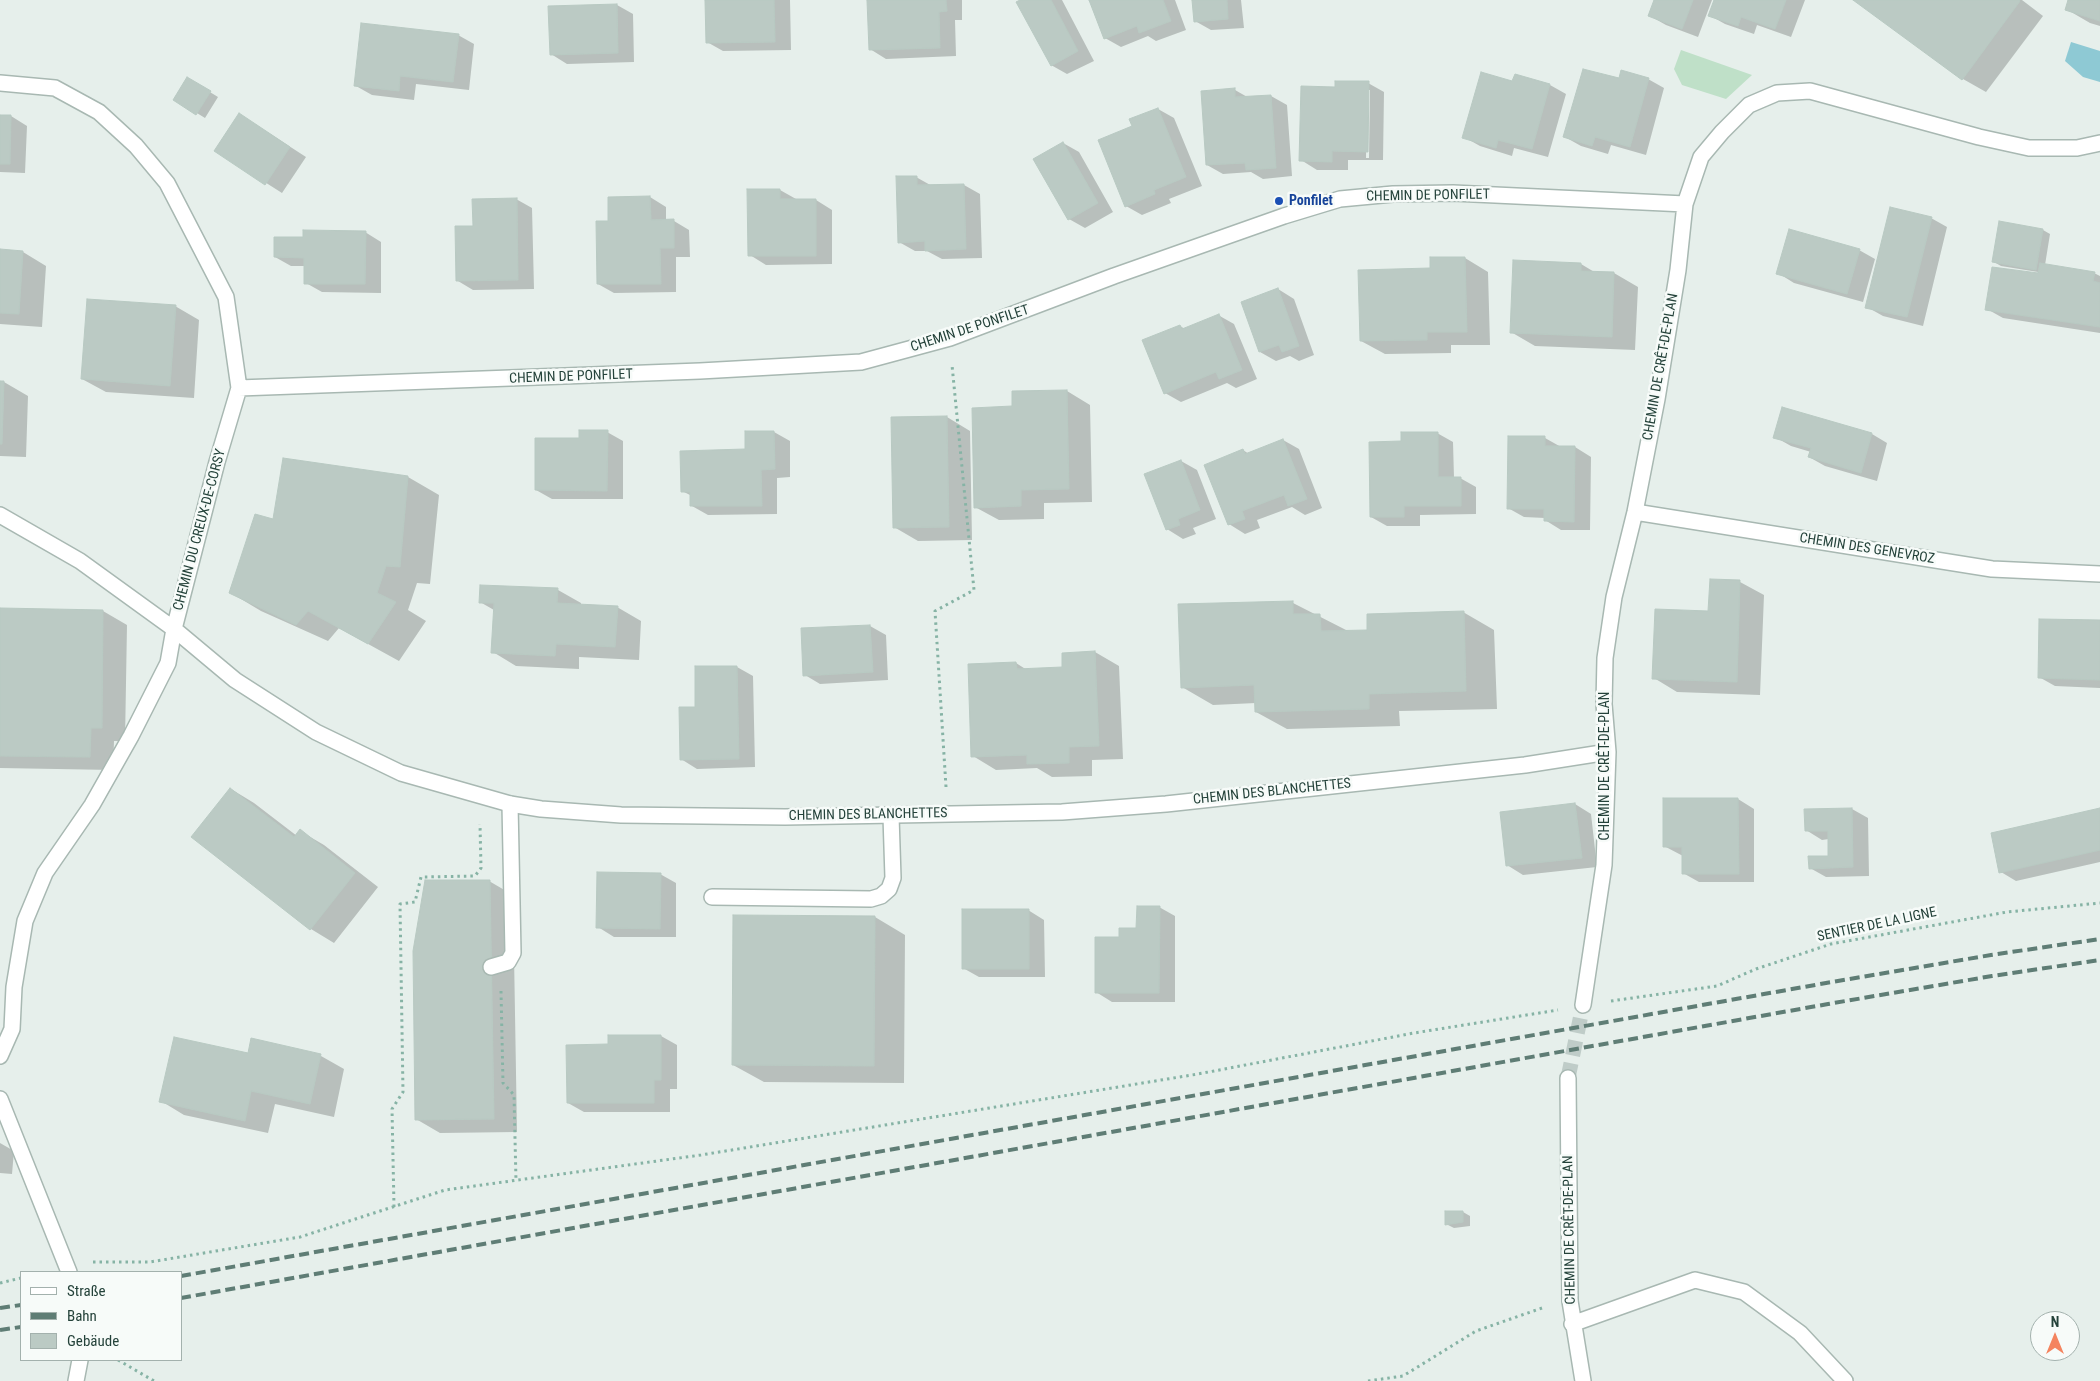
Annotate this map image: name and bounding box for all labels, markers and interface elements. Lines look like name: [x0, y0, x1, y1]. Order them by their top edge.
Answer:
street label: CHEMIN DE PONFILET: [1366, 187, 1490, 205]
place label: Ponfilet: [1289, 193, 1333, 209]
marker: Ponfilet: [1273, 195, 1285, 207]
street label: CHEMIN DE CRÊT-DE-PLAN: [1640, 292, 1682, 442]
street label: CHEMIN DE PONFILET: [909, 302, 1031, 356]
street label: CHEMIN DE PONFILET: [509, 366, 633, 388]
street label: CHEMIN DU CREUX-DE-CORSY: [170, 447, 230, 613]
street label: CHEMIN DES GENEVROZ: [1798, 530, 1936, 568]
street label: CHEMIN DE CRÊT-DE-PLAN: [1597, 691, 1613, 841]
street label: CHEMIN DES BLANCHETTES: [1192, 775, 1352, 809]
street label: CHEMIN DES BLANCHETTES: [788, 805, 948, 825]
street label: SENTIER DE LA LIGNE: [1816, 904, 1938, 946]
street label: CHEMIN DE CRÊT-DE-PLAN: [1560, 1155, 1580, 1305]
legend: [20, 1271, 182, 1361]
text: Straße: [67, 1282, 106, 1300]
text: Bahn: [67, 1307, 97, 1325]
north arrow: [2030, 1311, 2080, 1361]
text: N: [2051, 1314, 2059, 1330]
text: Gebäude: [67, 1332, 119, 1350]

